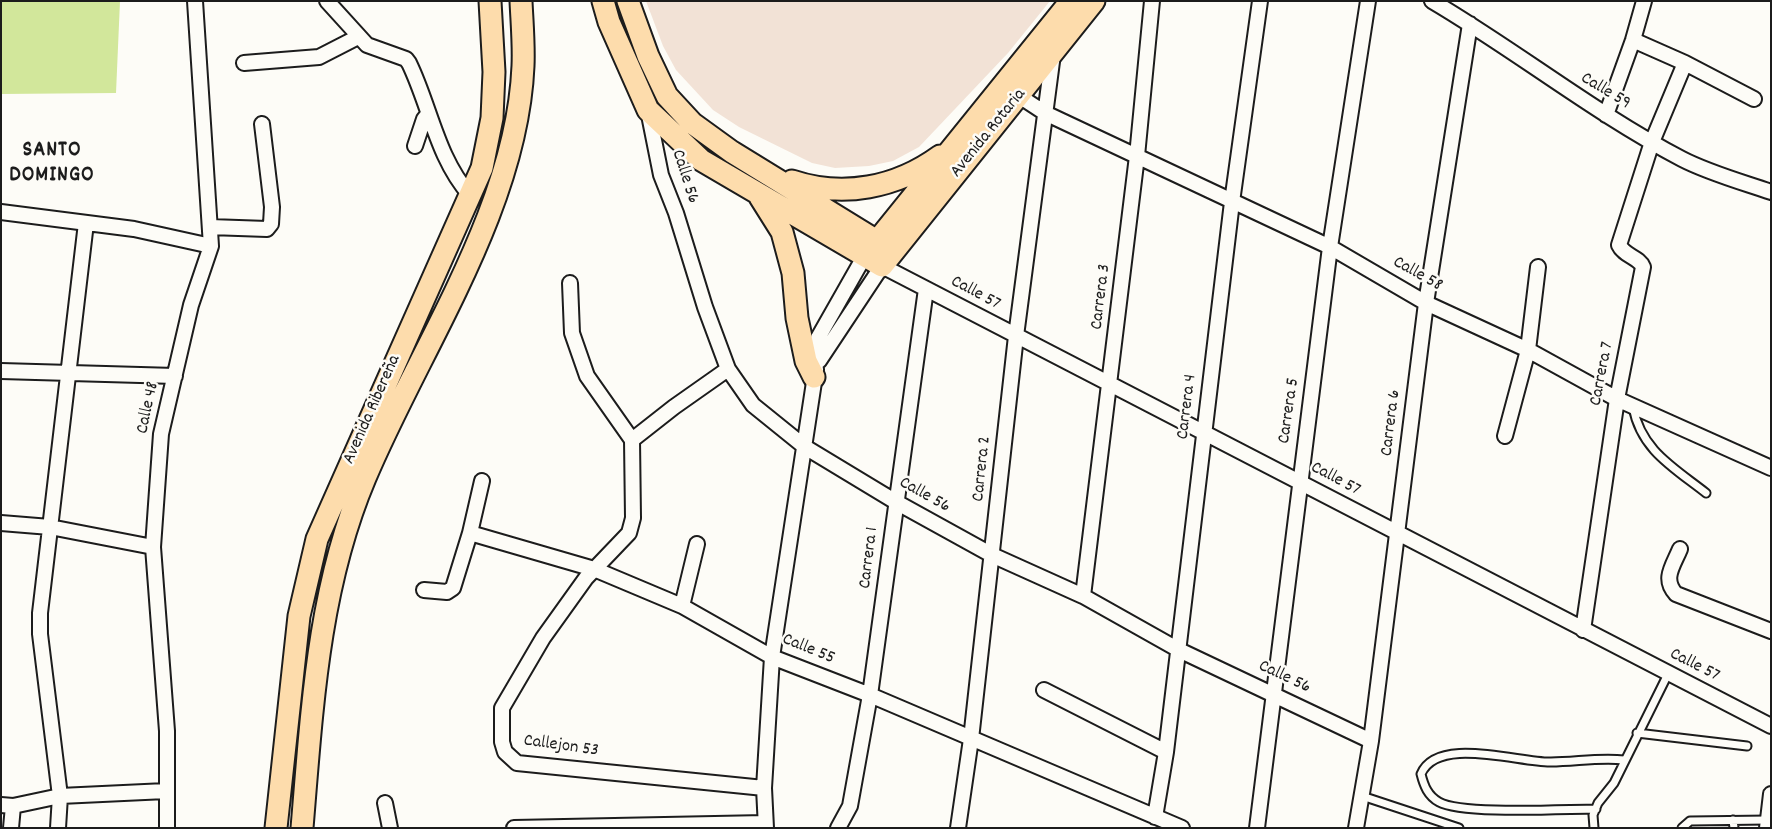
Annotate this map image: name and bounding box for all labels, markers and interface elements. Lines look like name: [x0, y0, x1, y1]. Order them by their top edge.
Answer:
street label: Calle 59: [1576, 69, 1634, 115]
street label: Avenida Rotaria: [947, 85, 1031, 183]
district label: SANTO DOMINGO: [8, 139, 96, 190]
street label: Calle 56: [665, 147, 703, 207]
street label: Calle 58: [1388, 253, 1446, 297]
street label: Carrera 3: [1087, 263, 1117, 331]
street label: Calle 57: [946, 272, 1004, 316]
street label: Carrera 7: [1586, 340, 1620, 408]
street label: Avenida Ribereña: [339, 352, 407, 468]
street label: Carrera 4: [1173, 373, 1203, 441]
street label: Carrera 5: [1275, 377, 1305, 445]
street label: Calle 48: [133, 380, 165, 436]
street label: Carrera 6: [1377, 389, 1407, 457]
street label: Carrera 2: [969, 435, 997, 503]
street label: Calle 57: [1306, 458, 1364, 502]
street label: Calle 56: [895, 473, 953, 519]
street label: Carrera 1: [856, 526, 884, 590]
street label: Calle 55: [779, 630, 837, 670]
street label: Calle 57: [1665, 644, 1723, 688]
street label: Calle 56: [1254, 657, 1314, 699]
street label: Callejon 53: [522, 731, 600, 763]

